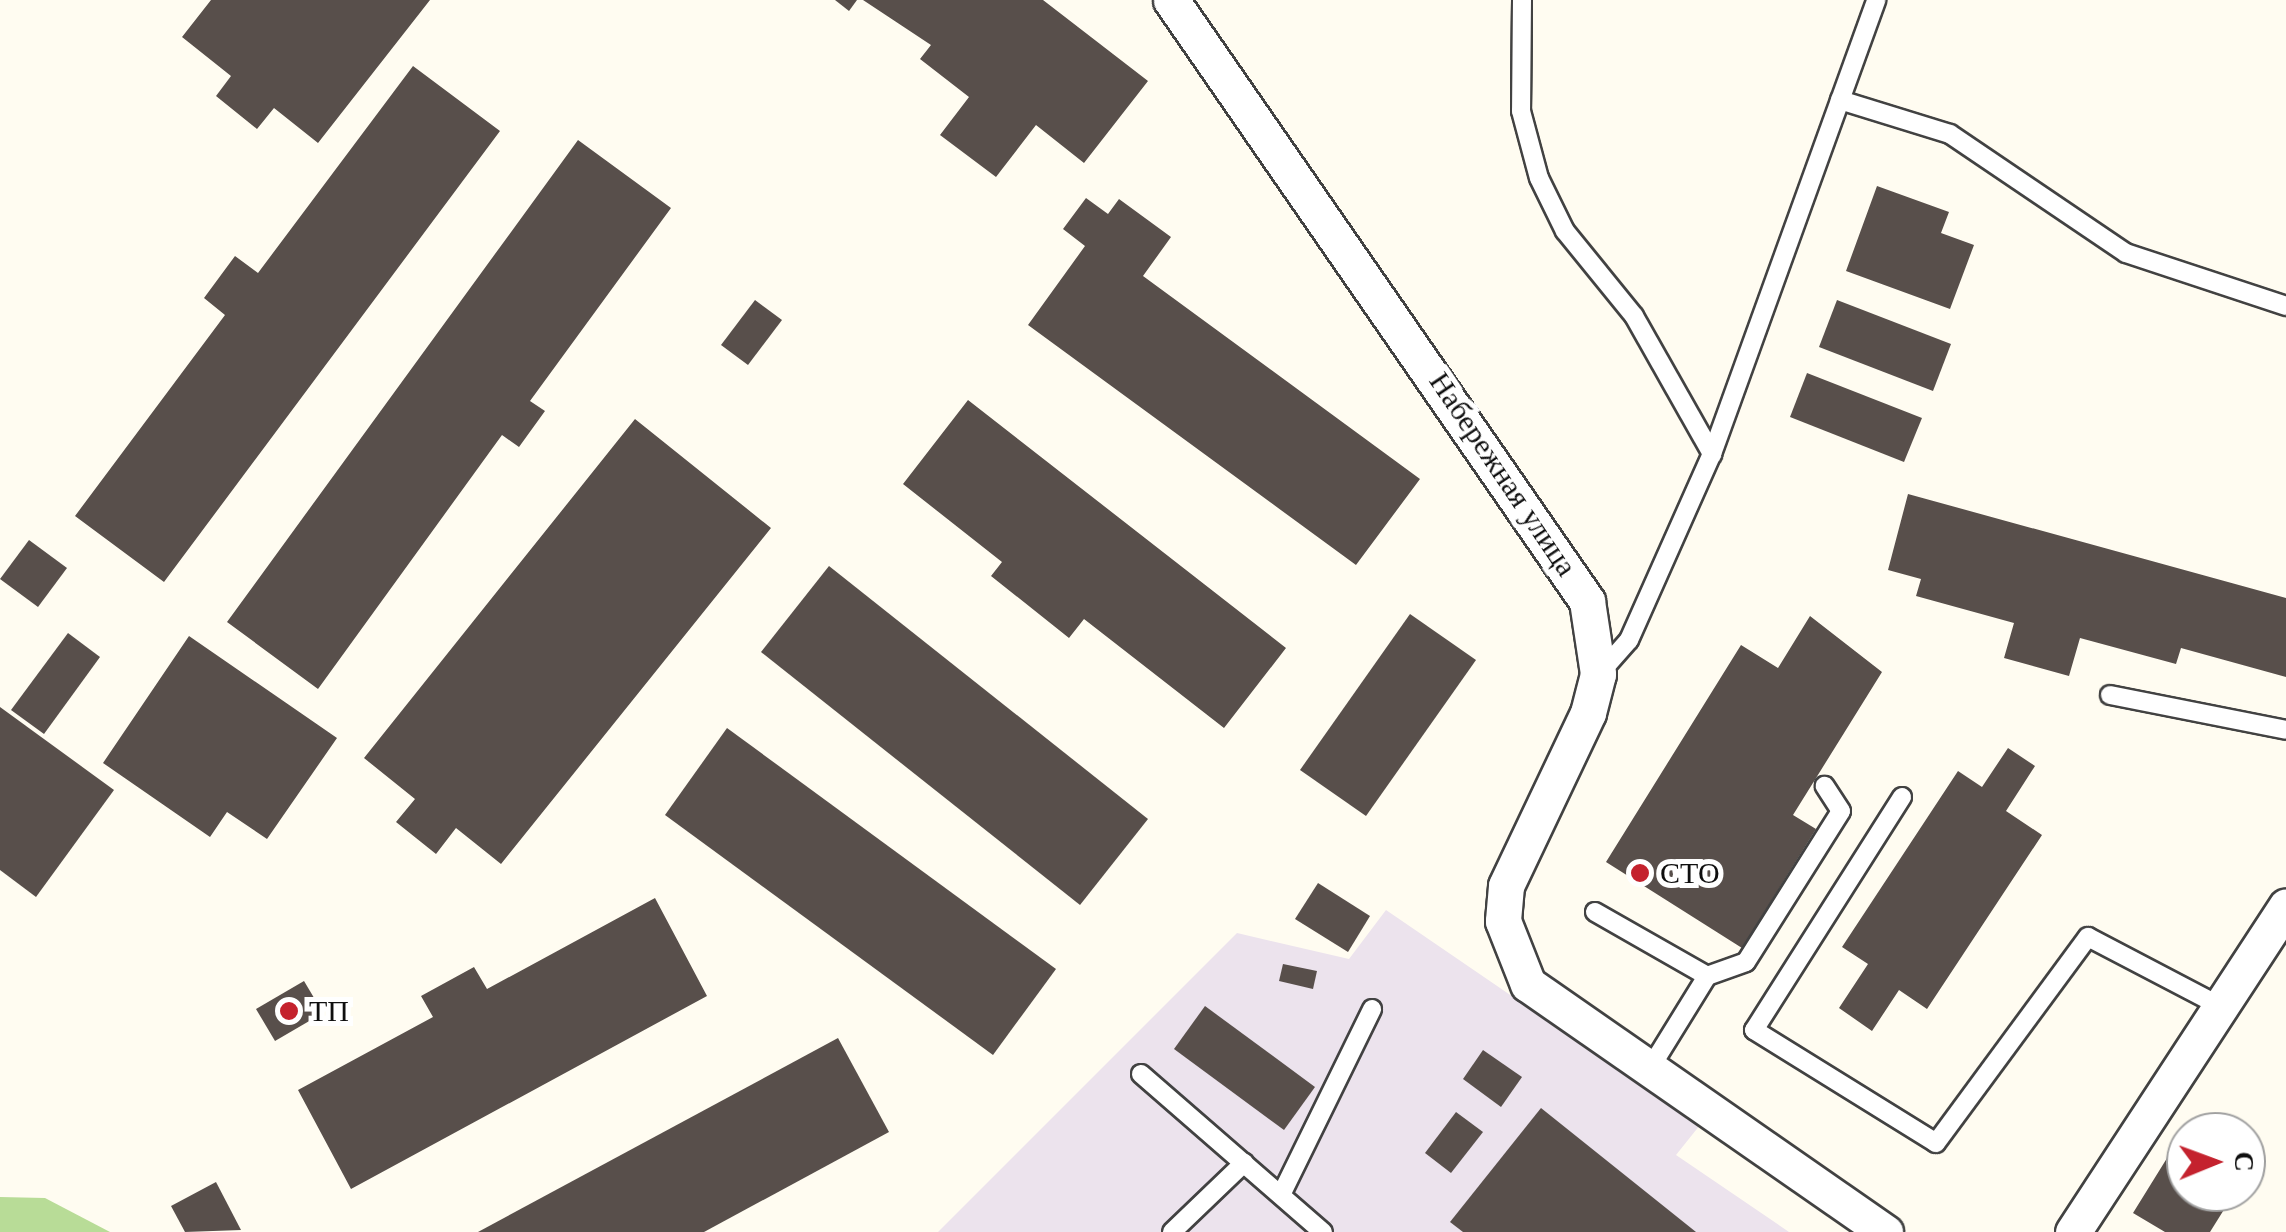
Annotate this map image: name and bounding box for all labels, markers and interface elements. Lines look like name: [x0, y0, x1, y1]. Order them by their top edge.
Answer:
street label: Набережная улица: [1422, 365, 1584, 583]
place label: СТО: [1660, 855, 1720, 891]
marker: СТО: [1629, 862, 1651, 884]
place label: ТП: [309, 993, 349, 1029]
marker: ТП: [278, 1000, 300, 1022]
north arrow: [2166, 1112, 2266, 1212]
text: С: [2227, 1151, 2262, 1172]

